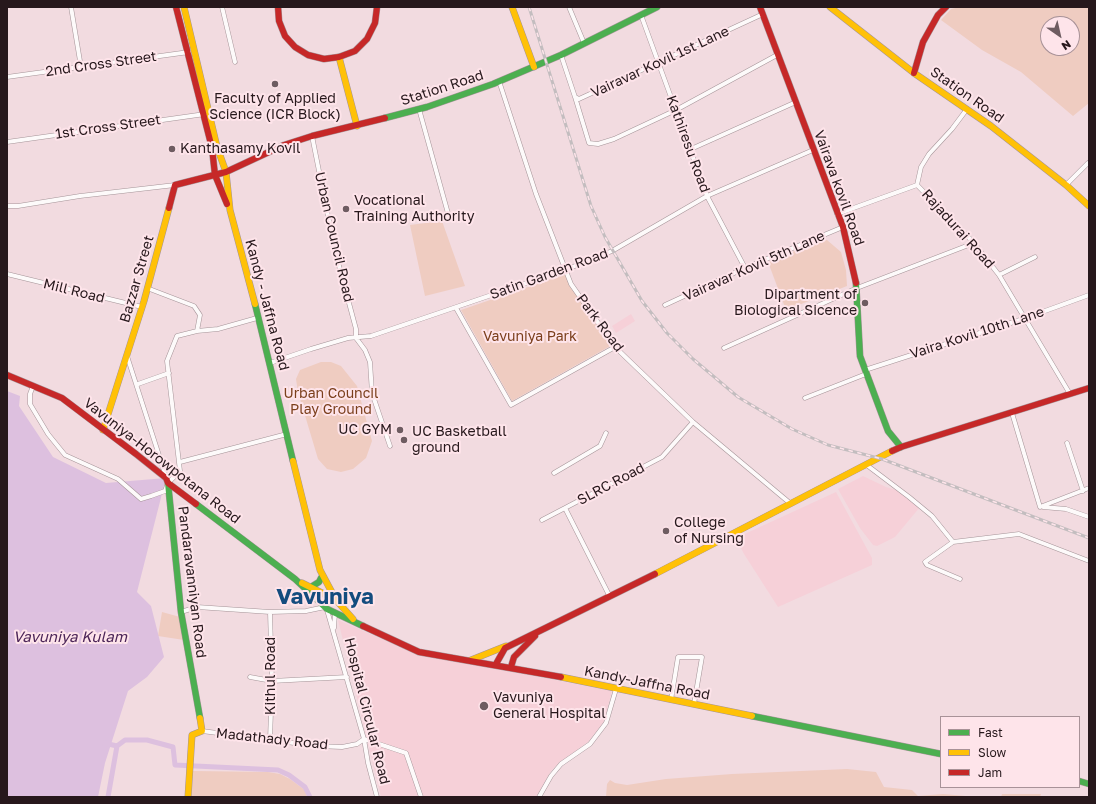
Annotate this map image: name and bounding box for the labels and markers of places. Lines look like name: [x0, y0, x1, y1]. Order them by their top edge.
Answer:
marker: Faculty of Applied Science (ICR Block): [270, 79, 280, 89]
place label: Faculty of Applied Science (ICR Block): [209, 91, 341, 124]
place label: Kanthasamy Kovil: [180, 141, 300, 157]
marker: Kanthasamy Kovil: [167, 144, 177, 154]
place label: Vocational Training Authority: [354, 193, 475, 226]
marker: Vocational Training Authority: [341, 204, 351, 214]
place label: Dipartment of Biological Sicence: [734, 287, 857, 320]
marker: Dipartment of Biological Sicence: [860, 298, 870, 308]
place label: UC GYM: [338, 422, 392, 438]
place label: UC Basketball ground: [412, 424, 507, 456]
marker: UC GYM: [395, 425, 405, 435]
marker: UC Basketball ground: [399, 435, 409, 445]
place label: College of Nursing: [674, 515, 744, 548]
marker: College of Nursing: [661, 526, 671, 536]
place label: Vavuniya General Hospital: [493, 690, 606, 722]
marker: Vavuniya General Hospital: [478, 700, 490, 712]

